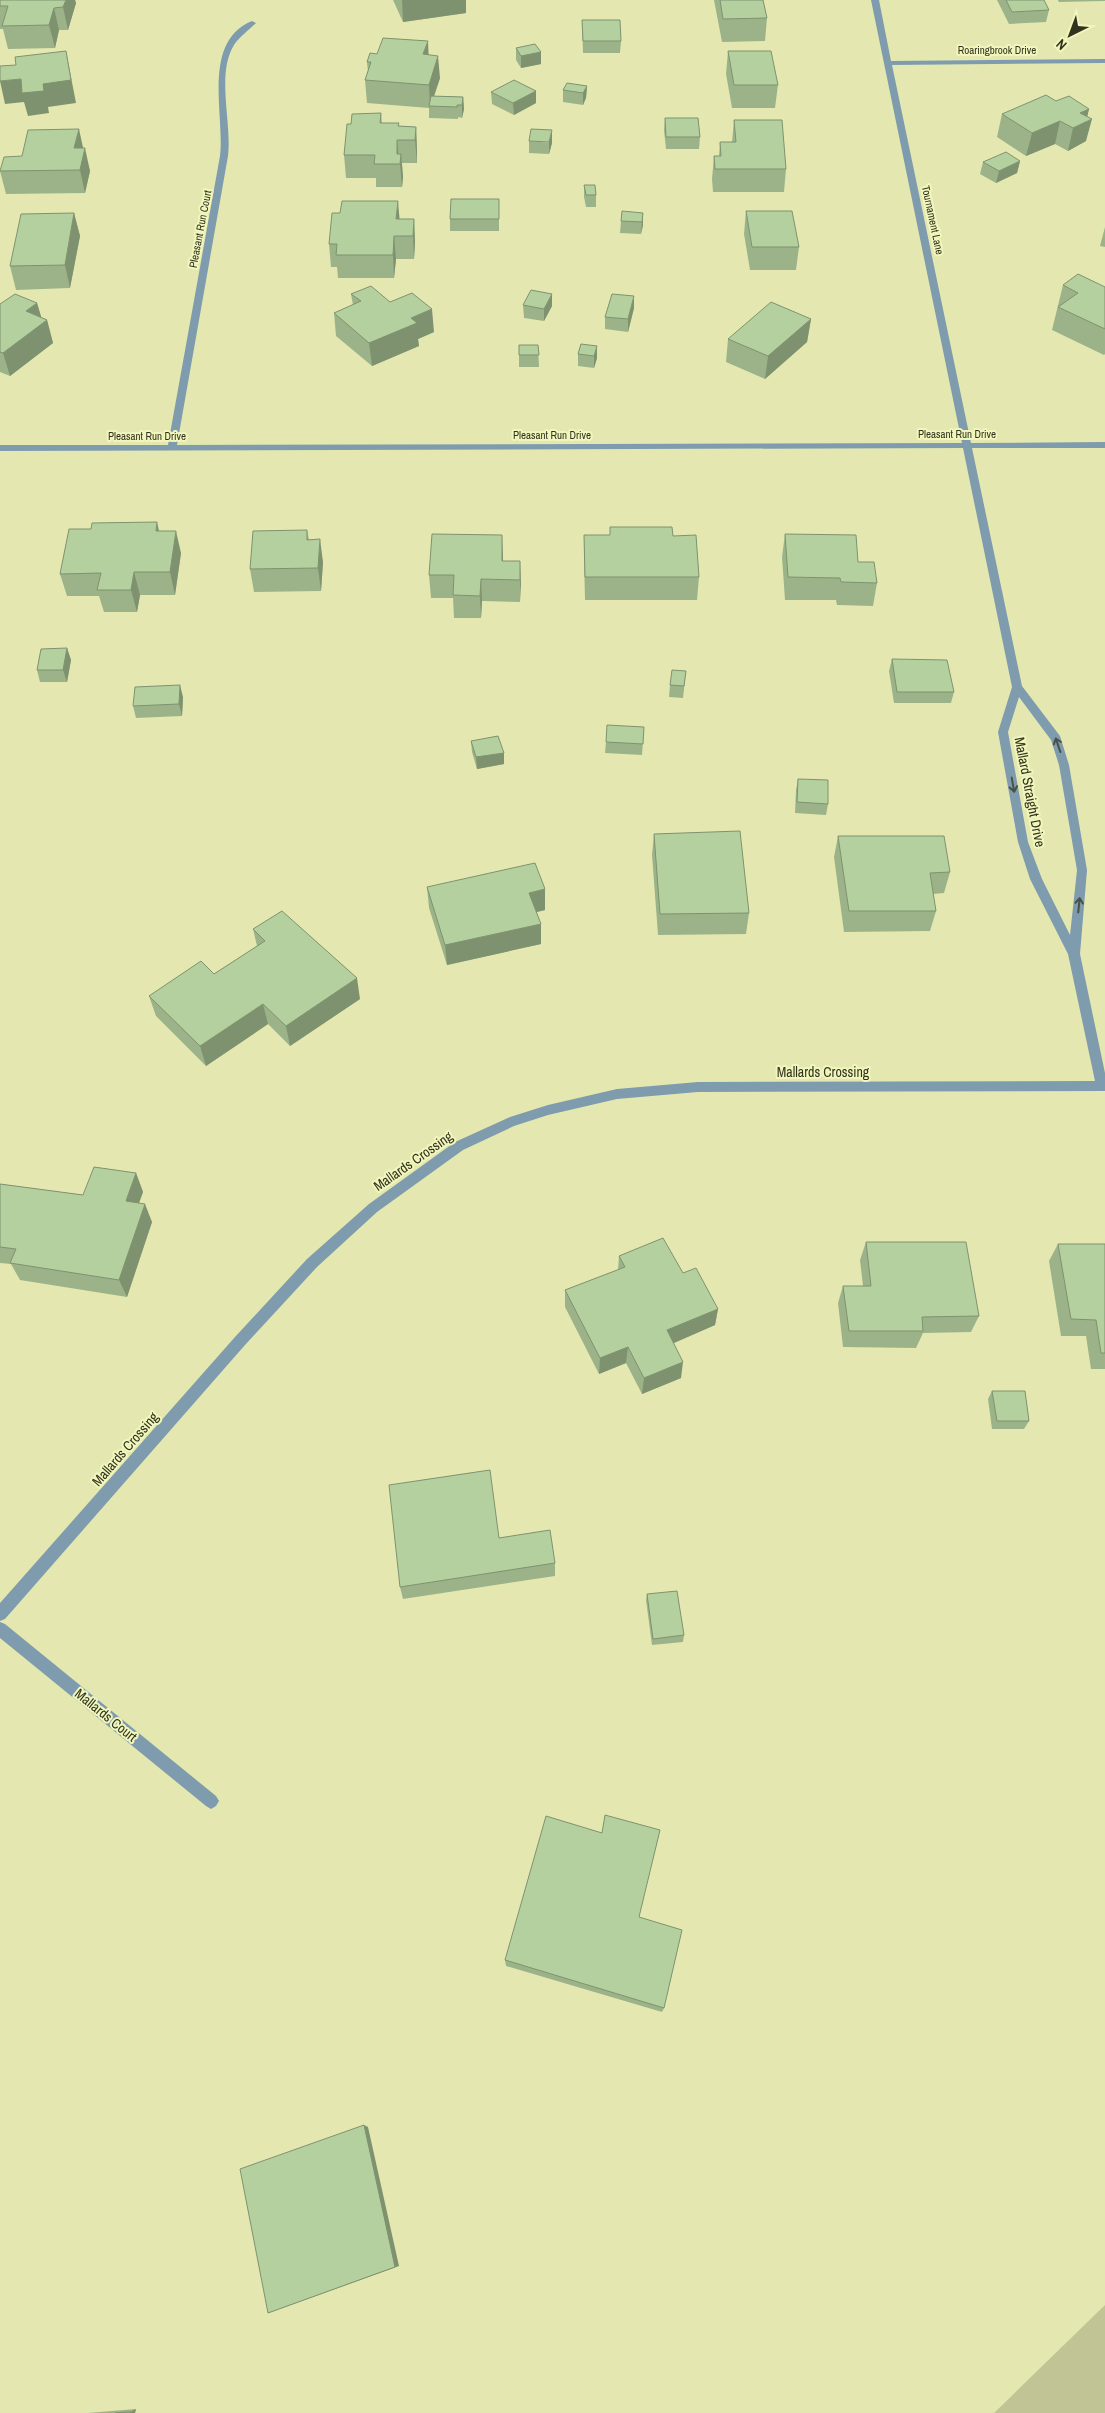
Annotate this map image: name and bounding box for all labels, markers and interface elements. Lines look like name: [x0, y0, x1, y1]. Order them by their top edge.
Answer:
north arrow: [1045, 10, 1095, 60]
text: N: [1052, 35, 1070, 54]
street label: Roaringbrook Drive: [958, 43, 1036, 57]
street label: Tournament Lane: [919, 184, 947, 256]
street label: Pleasant Run Court: [186, 189, 214, 269]
street label: Pleasant Run Drive: [918, 427, 996, 441]
street label: Pleasant Run Drive: [513, 428, 591, 442]
street label: Pleasant Run Drive: [108, 429, 186, 443]
street label: Mallard Straight Drive: [1011, 735, 1049, 849]
one-way arrow: [1052, 738, 1062, 754]
one-way arrow: [1008, 777, 1018, 793]
one-way arrow: [1074, 897, 1083, 913]
street label: Mallards Crossing: [777, 1063, 870, 1081]
street label: Mallards Crossing: [370, 1127, 457, 1195]
street label: Mallards Crossing: [88, 1408, 163, 1490]
street label: Mallards Court: [71, 1685, 141, 1745]

